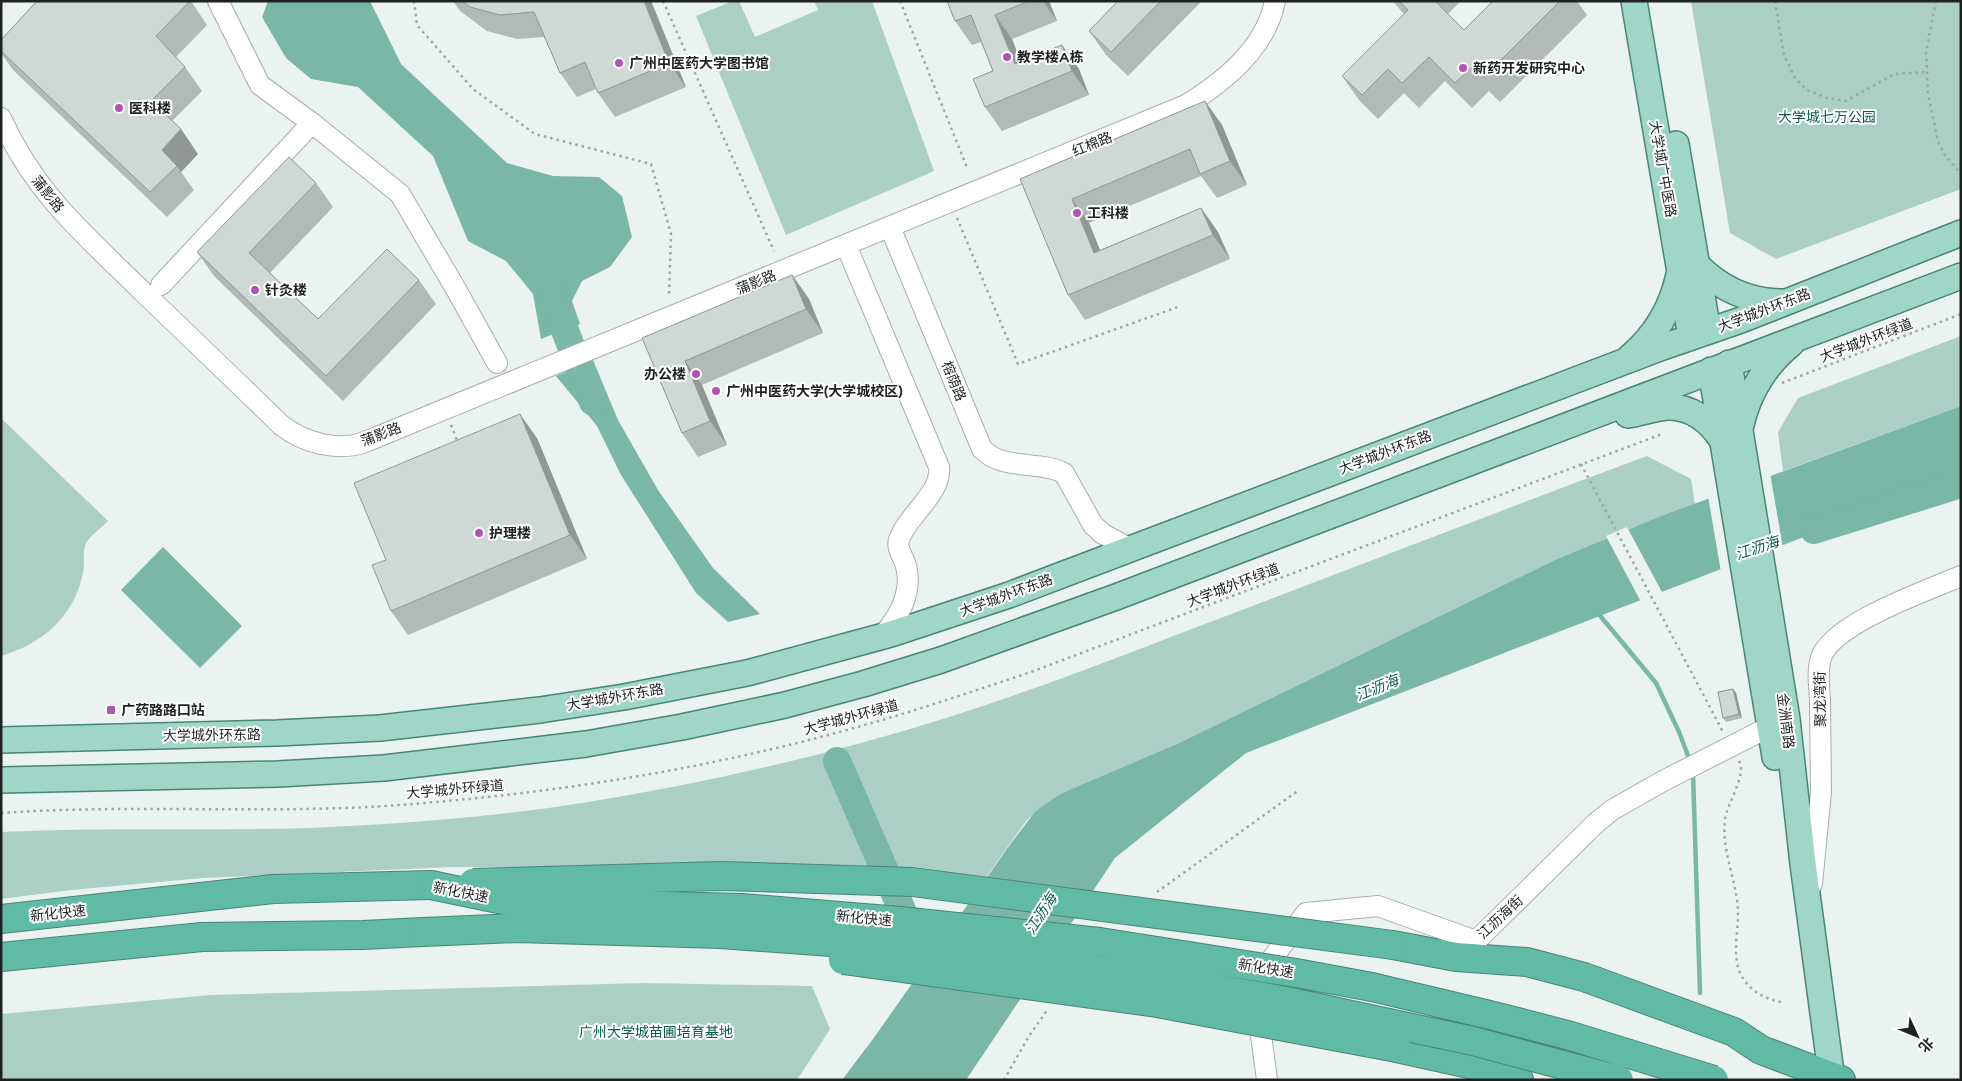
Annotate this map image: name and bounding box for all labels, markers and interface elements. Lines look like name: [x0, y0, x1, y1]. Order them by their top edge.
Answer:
place label: 教学楼A栋: [1017, 49, 1083, 66]
marker: 教学楼A栋: [1001, 51, 1013, 63]
place label: 广州中医药大学图书馆: [629, 55, 769, 72]
marker: 广州中医药大学图书馆: [613, 57, 625, 69]
place label: 新药开发研究中心: [1473, 60, 1585, 77]
marker: 新药开发研究中心: [1457, 62, 1469, 74]
place label: 医科楼: [129, 100, 171, 117]
marker: 医科楼: [113, 102, 125, 114]
park label: 大学城七万公园: [1778, 109, 1876, 126]
street label: 大学城广中医路: [1646, 119, 1679, 219]
street label: 红棉路: [1070, 129, 1115, 160]
street label: 蒲影路: [28, 173, 67, 216]
place label: 工科楼: [1087, 205, 1129, 222]
marker: 工科楼: [1071, 207, 1083, 219]
street label: 蒲影路: [734, 267, 779, 298]
place label: 针灸楼: [265, 282, 307, 299]
marker: 针灸楼: [249, 284, 261, 296]
street label: 大学城外环东路: [1715, 285, 1813, 336]
street label: 大学城外环绿道: [1817, 315, 1915, 366]
street label: 榕荫路: [938, 359, 969, 404]
place label: 办公楼: [644, 366, 686, 383]
marker: 办公楼: [690, 368, 702, 380]
place label: 广州中医药大学(大学城校区): [726, 383, 903, 400]
marker: 广州中医药大学(大学城校区): [710, 385, 722, 397]
street label: 蒲影路: [359, 419, 404, 450]
street label: 大学城外环东路: [1336, 427, 1434, 478]
place label: 护理楼: [489, 525, 531, 542]
marker: 护理楼: [473, 527, 485, 539]
water label: 江沥海: [1733, 532, 1783, 564]
street label: 大学城外环绿道: [1184, 560, 1282, 611]
street label: 大学城外环东路: [957, 571, 1055, 620]
water label: 江沥海: [1353, 670, 1403, 705]
street label: 聚龙湾街: [1812, 671, 1829, 727]
street label: 大学城外环东路: [565, 681, 665, 714]
street label: 金洲南路: [1774, 692, 1797, 750]
street label: 大学城外环绿道: [802, 697, 901, 738]
place label: 广药路路口站: [121, 702, 205, 719]
marker: 广药路路口站: [105, 704, 117, 716]
street label: 大学城外环东路: [163, 726, 261, 745]
street label: 大学城外环绿道: [405, 777, 505, 802]
street label: 新化快速: [432, 879, 490, 906]
water label: 江沥海: [1021, 889, 1062, 938]
street label: 江沥海街: [1474, 892, 1527, 943]
street label: 新化快速: [29, 902, 87, 925]
street label: 新化快速: [835, 908, 893, 929]
street label: 新化快速: [1237, 956, 1295, 981]
north arrow: [1892, 1011, 1942, 1061]
park label: 广州大学城苗圃培育基地: [579, 1024, 733, 1041]
text: 北: [1915, 1034, 1937, 1056]

